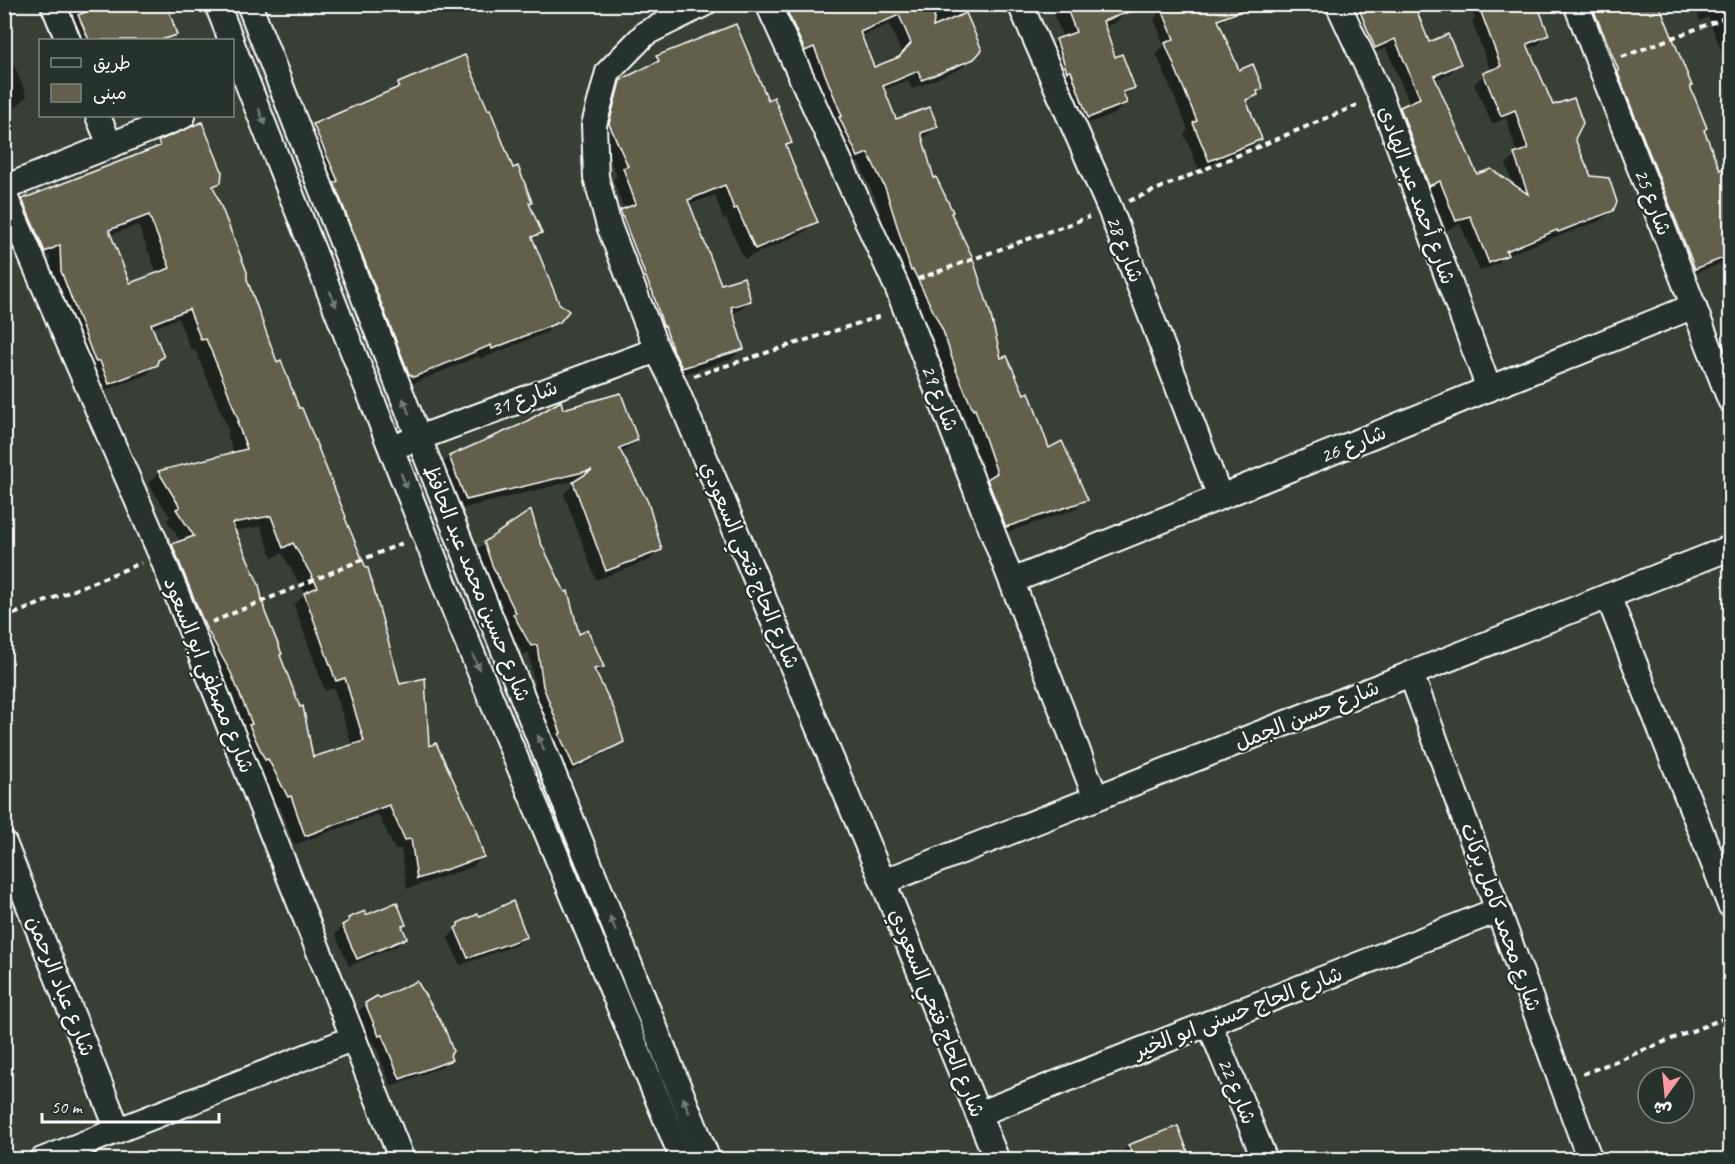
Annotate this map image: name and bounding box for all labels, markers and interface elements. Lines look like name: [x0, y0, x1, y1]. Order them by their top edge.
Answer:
legend: [39, 39, 234, 117]
text: طريق: [93, 52, 131, 74]
text: مبنى: [93, 82, 127, 104]
street label: شارع أحمد عبد الهادى: [1371, 102, 1461, 288]
one-way arrow: [257, 109, 267, 127]
street label: شارع 25: [1627, 165, 1678, 240]
street label: شارع 28: [1099, 212, 1150, 287]
one-way arrow: [329, 290, 338, 308]
street label: شارع 29: [914, 361, 965, 436]
street label: شارع 31: [487, 374, 562, 424]
one-way arrow: [401, 397, 410, 415]
street label: شارع 26: [1316, 419, 1391, 471]
street label: شارع الحاج فتحي السعودي: [689, 457, 805, 675]
street label: شارع حسين محمد عبد الحافظ: [416, 461, 536, 706]
one-way arrow: [400, 472, 410, 490]
street label: شارع مصطفي ابو السعود: [152, 573, 260, 779]
one-way arrow: [472, 653, 481, 671]
street label: شارع حسن الجمل: [1231, 674, 1384, 758]
one-way arrow: [536, 734, 545, 752]
street label: شارع محمد كامل بركات: [1453, 819, 1547, 1015]
street label: شارع الحاج فتحي السعودي: [878, 905, 991, 1123]
street label: شارع عباد الرحمن: [19, 912, 101, 1061]
one-way arrow: [608, 915, 618, 933]
street label: شارع الحاج حسنى ابو الخير: [1128, 960, 1347, 1066]
street label: شارع 22: [1210, 1054, 1262, 1129]
north arrow: [1636, 1065, 1696, 1125]
scale bar: [42, 1086, 219, 1124]
text: 50 m: [51, 1096, 84, 1118]
one-way arrow: [681, 1096, 690, 1114]
text: ش: [1651, 1097, 1673, 1120]

